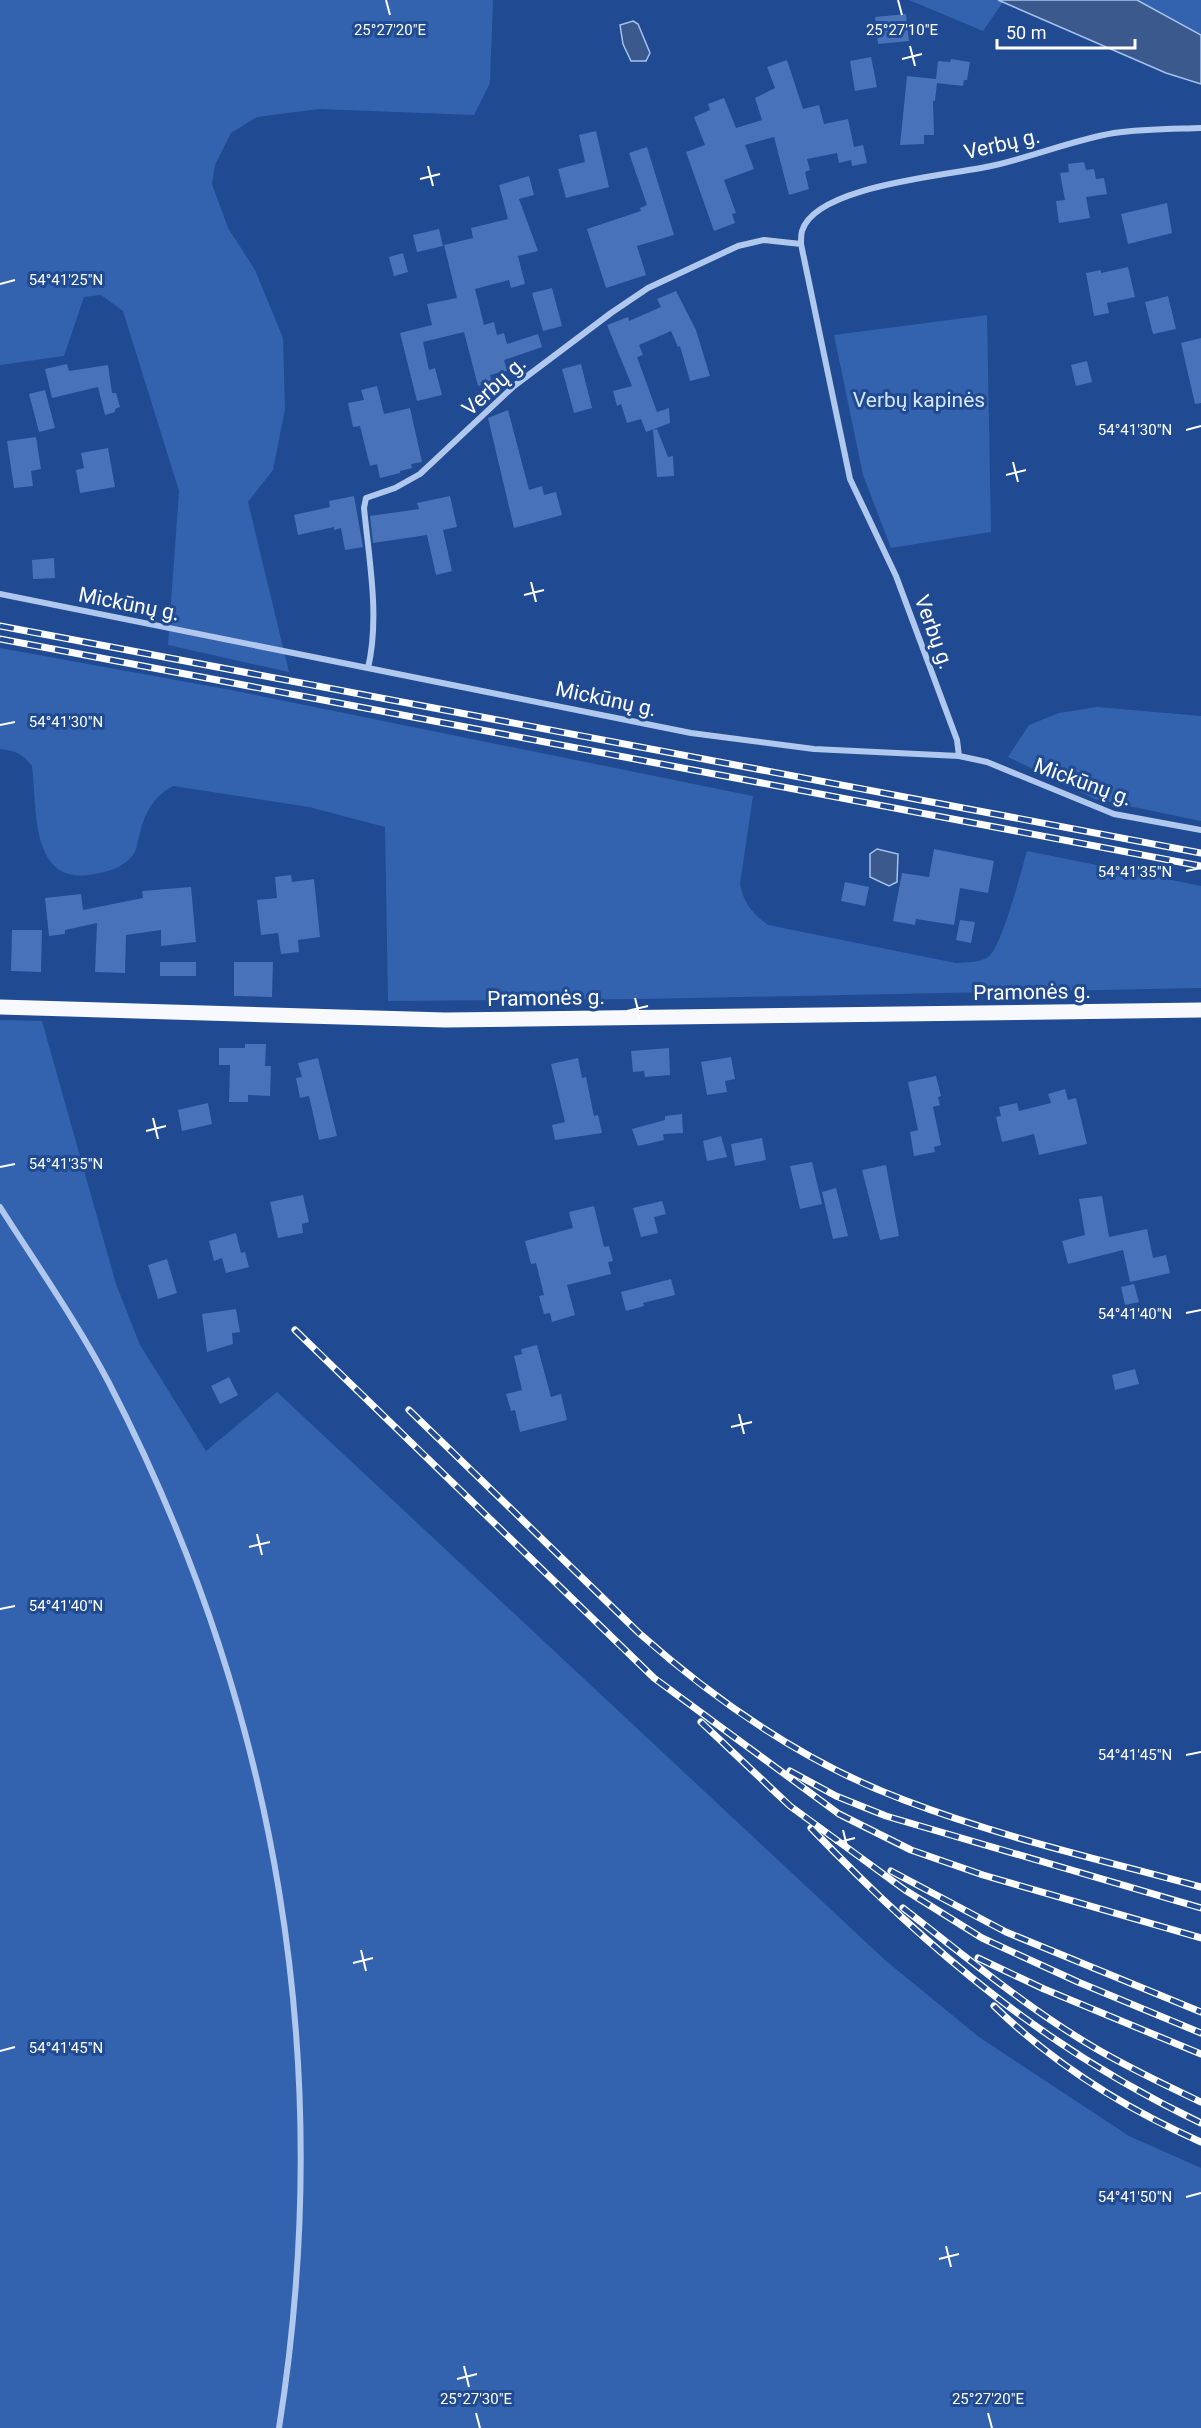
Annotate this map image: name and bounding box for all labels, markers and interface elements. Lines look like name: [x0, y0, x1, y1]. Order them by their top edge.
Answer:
scale bar: [997, 12, 1135, 50]
text: 25°27'20"E: [354, 21, 427, 39]
text: 25°27'10"E: [866, 21, 939, 39]
text: 50 m: [1006, 22, 1046, 43]
street label: Verbų g.: [962, 124, 1042, 164]
text: 54°41'25"N: [29, 271, 103, 289]
street label: Verbų g.: [457, 351, 531, 421]
park label: Verbų kapinės: [853, 388, 985, 412]
text: 54°41'30"N: [1098, 421, 1172, 439]
street label: Mickūnų g.: [76, 582, 182, 626]
street label: Verbų g.: [910, 592, 958, 672]
street label: Mickūnų g.: [553, 677, 659, 721]
text: 54°41'30"N: [29, 713, 103, 731]
street label: Mickūnų g.: [1031, 753, 1135, 811]
text: 54°41'35"N: [1098, 863, 1172, 881]
street label: Pramonės g.: [973, 979, 1091, 1005]
street label: Pramonės g.: [487, 985, 605, 1011]
text: 54°41'35"N: [29, 1155, 103, 1173]
text: 54°41'40"N: [1098, 1305, 1172, 1323]
text: 54°41'40"N: [29, 1597, 103, 1615]
text: 54°41'45"N: [1098, 1746, 1172, 1764]
text: 54°41'45"N: [29, 2039, 103, 2057]
text: 54°41'50"N: [1098, 2188, 1172, 2206]
text: 25°27'30"E: [440, 2390, 513, 2408]
text: 25°27'20"E: [952, 2390, 1025, 2408]

